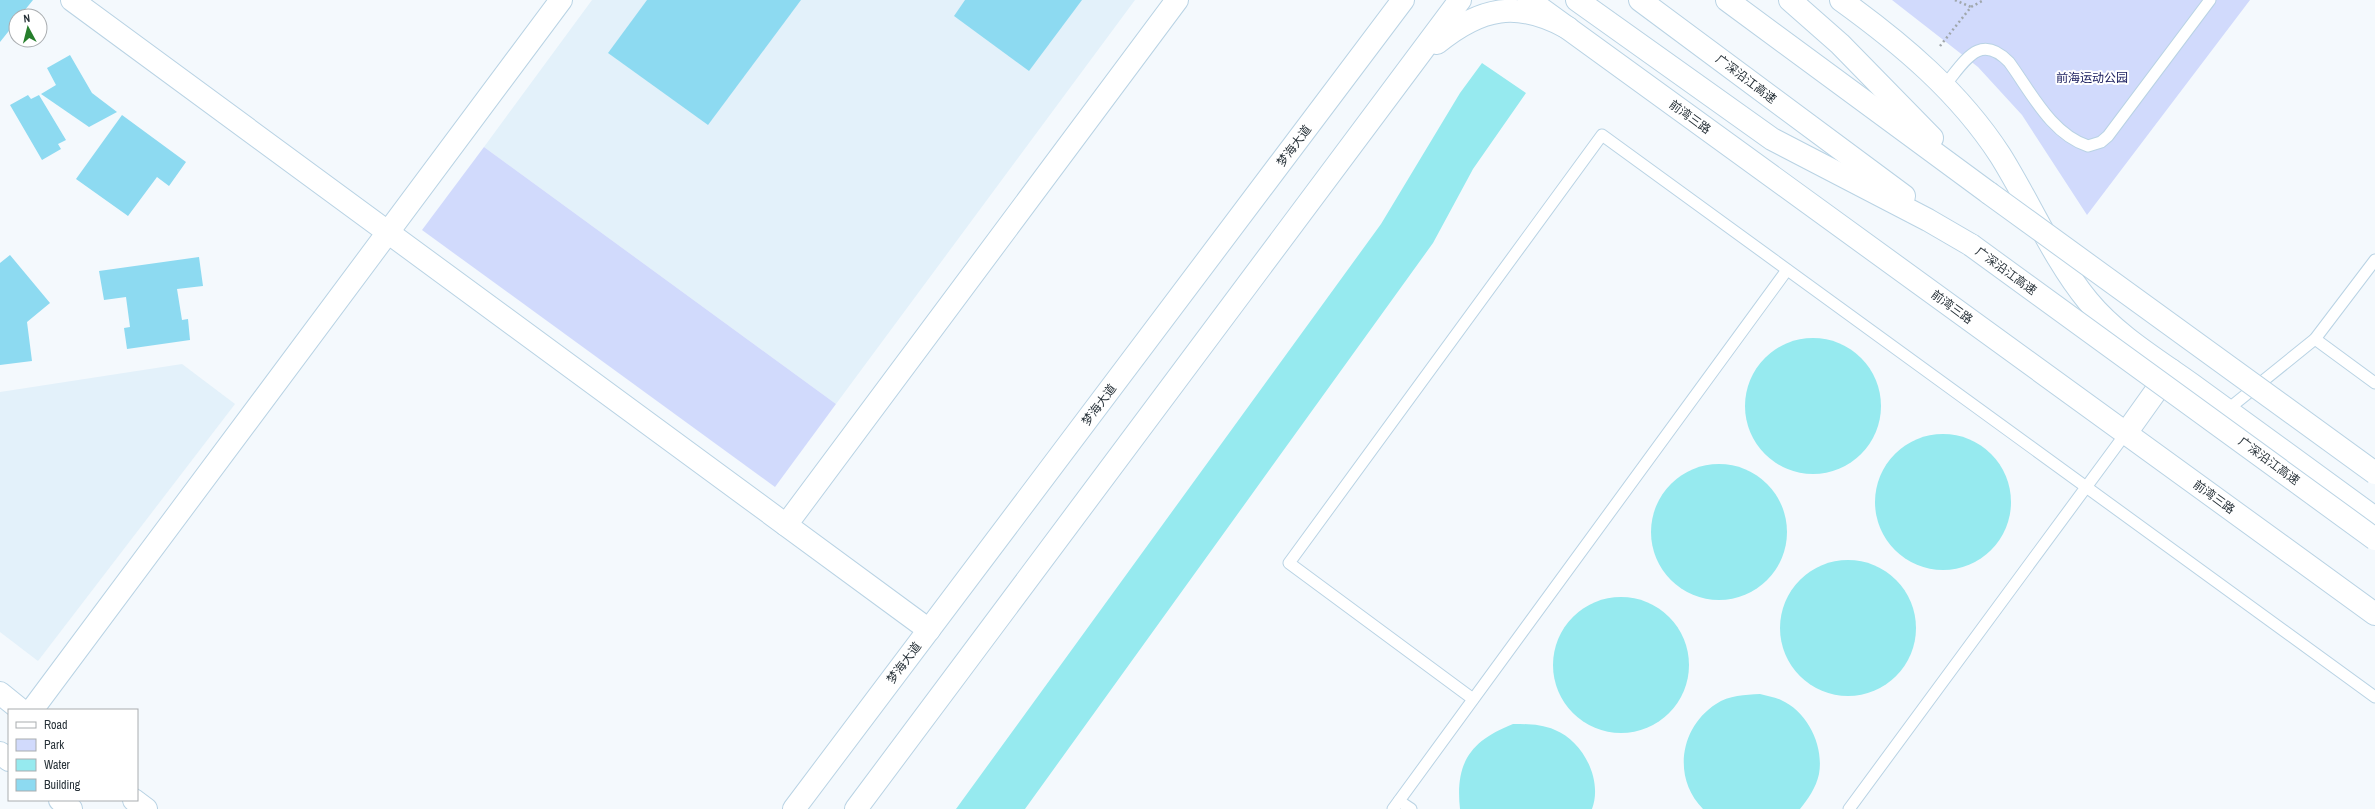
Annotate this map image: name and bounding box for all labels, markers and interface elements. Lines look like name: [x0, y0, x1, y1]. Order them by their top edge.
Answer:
north arrow: [8, 8, 48, 48]
text: N: [23, 11, 31, 25]
street label: 广深沿江高速: [1712, 51, 1780, 107]
park label: 前海运动公园: [2056, 70, 2128, 86]
street label: 前湾三路: [1666, 96, 1714, 138]
street label: 梦海大道: [1273, 122, 1315, 170]
street label: 广深沿江高速: [1972, 243, 2040, 299]
street label: 前湾三路: [1928, 286, 1976, 328]
street label: 梦海大道: [1078, 381, 1120, 429]
street label: 广深沿江高速: [2235, 433, 2303, 489]
street label: 前湾三路: [2190, 476, 2238, 518]
street label: 梦海大道: [883, 639, 925, 687]
legend: [8, 709, 138, 801]
text: Road: [44, 717, 68, 733]
text: Park: [44, 737, 64, 753]
text: Water: [44, 757, 71, 773]
text: Building: [44, 777, 81, 793]

